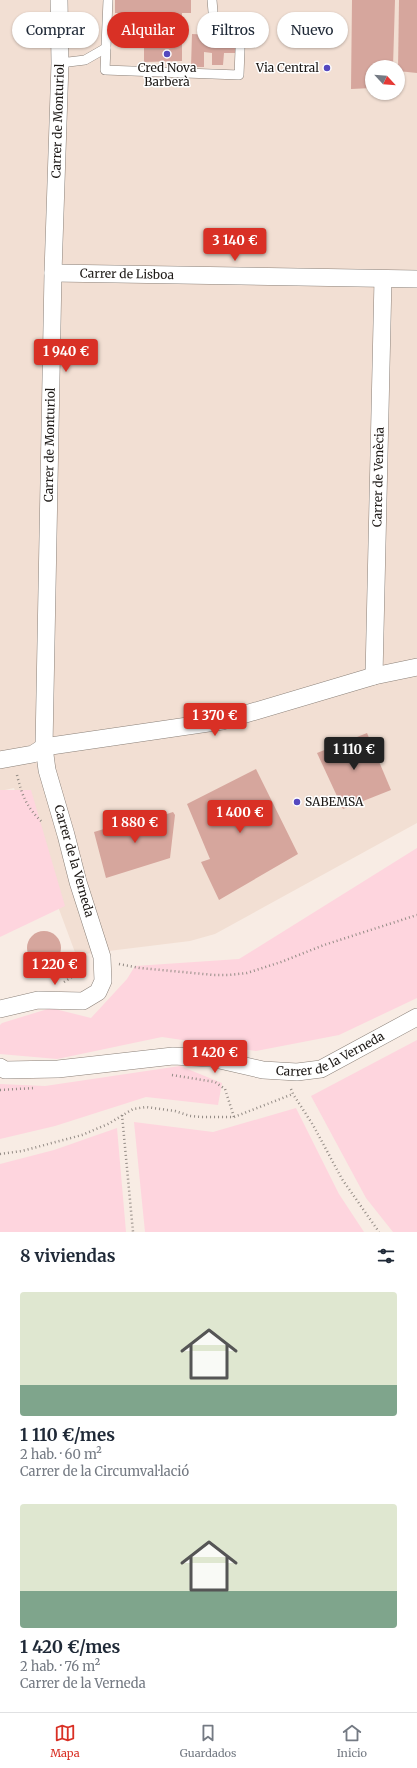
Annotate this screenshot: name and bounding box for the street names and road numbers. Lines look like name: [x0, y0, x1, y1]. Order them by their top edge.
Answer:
street label: Carrer de Monturiol: [48, 63, 67, 178]
street label: Carrer de Lisboa: [80, 265, 175, 282]
street label: Carrer de Monturiol: [41, 387, 58, 502]
street label: Carrer de Venècia: [369, 426, 387, 527]
street label: Carrer de la Verneda: [51, 803, 98, 919]
street label: Carrer de la Verneda: [275, 1028, 387, 1079]

